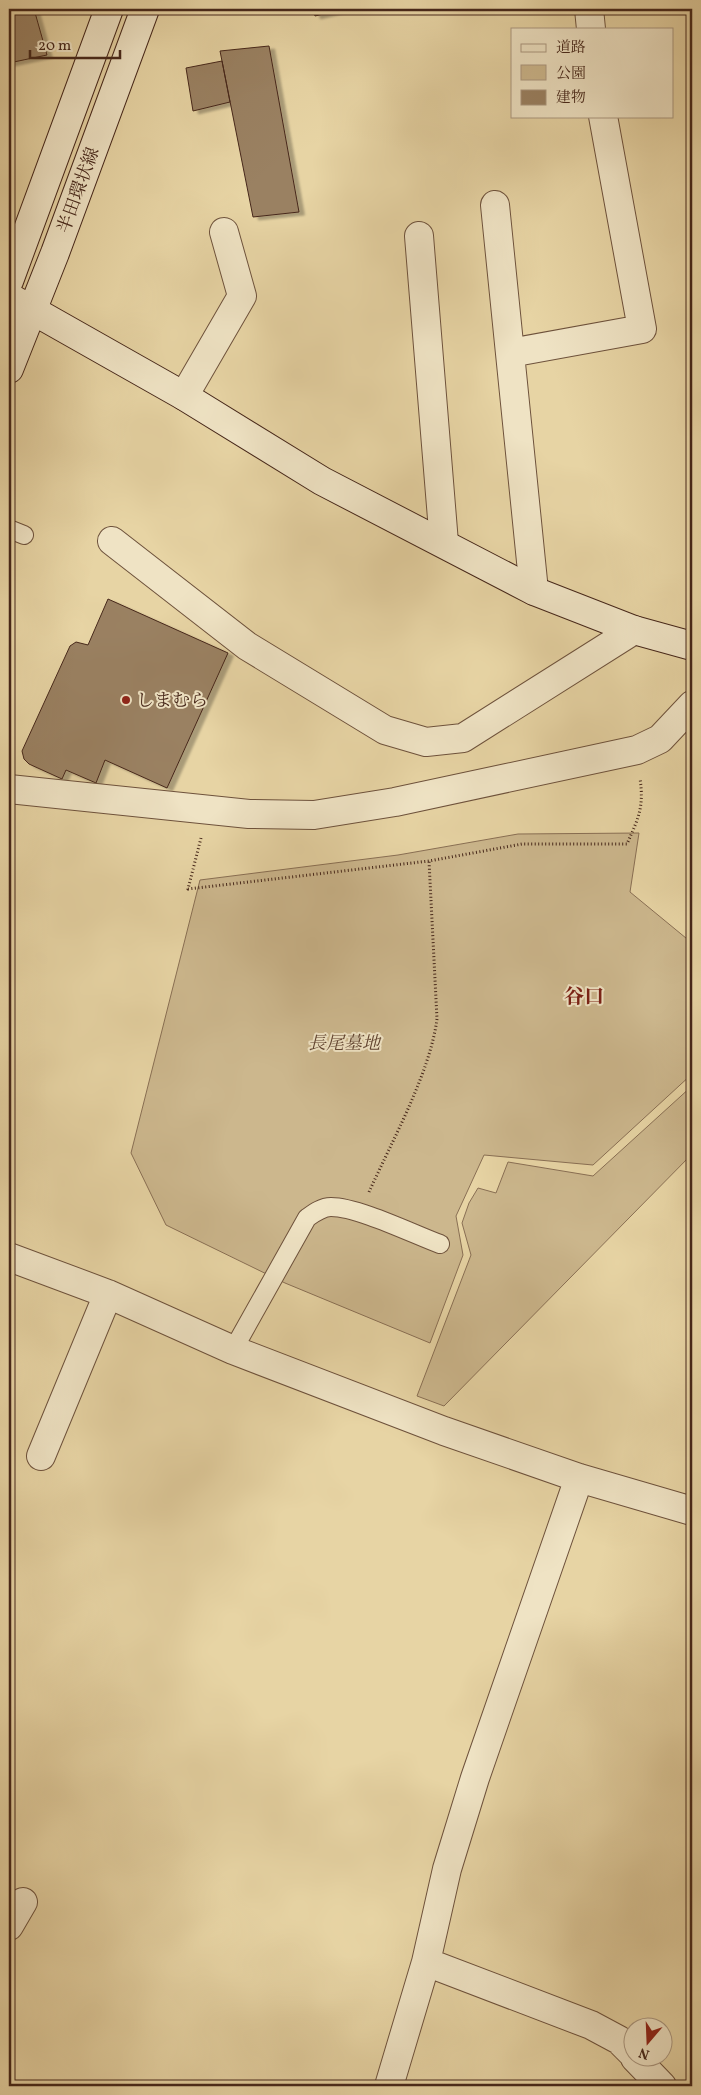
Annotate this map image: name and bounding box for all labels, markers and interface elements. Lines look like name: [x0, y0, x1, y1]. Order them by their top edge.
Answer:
scale bar: [30, 28, 120, 60]
legend: [511, 28, 674, 118]
text: 20 m: [38, 36, 71, 57]
text: 道路: [556, 38, 586, 59]
text: 公園: [556, 64, 586, 85]
text: 建物: [556, 88, 586, 109]
street label: 半田環状線: [52, 144, 107, 237]
place label: しまむら: [136, 689, 208, 714]
marker: しまむら: [120, 694, 132, 706]
district label: 谷口: [564, 984, 604, 1012]
park label: 長尾墓地: [308, 1032, 382, 1057]
north arrow: [624, 2018, 674, 2068]
text: N: [636, 2042, 652, 2064]

